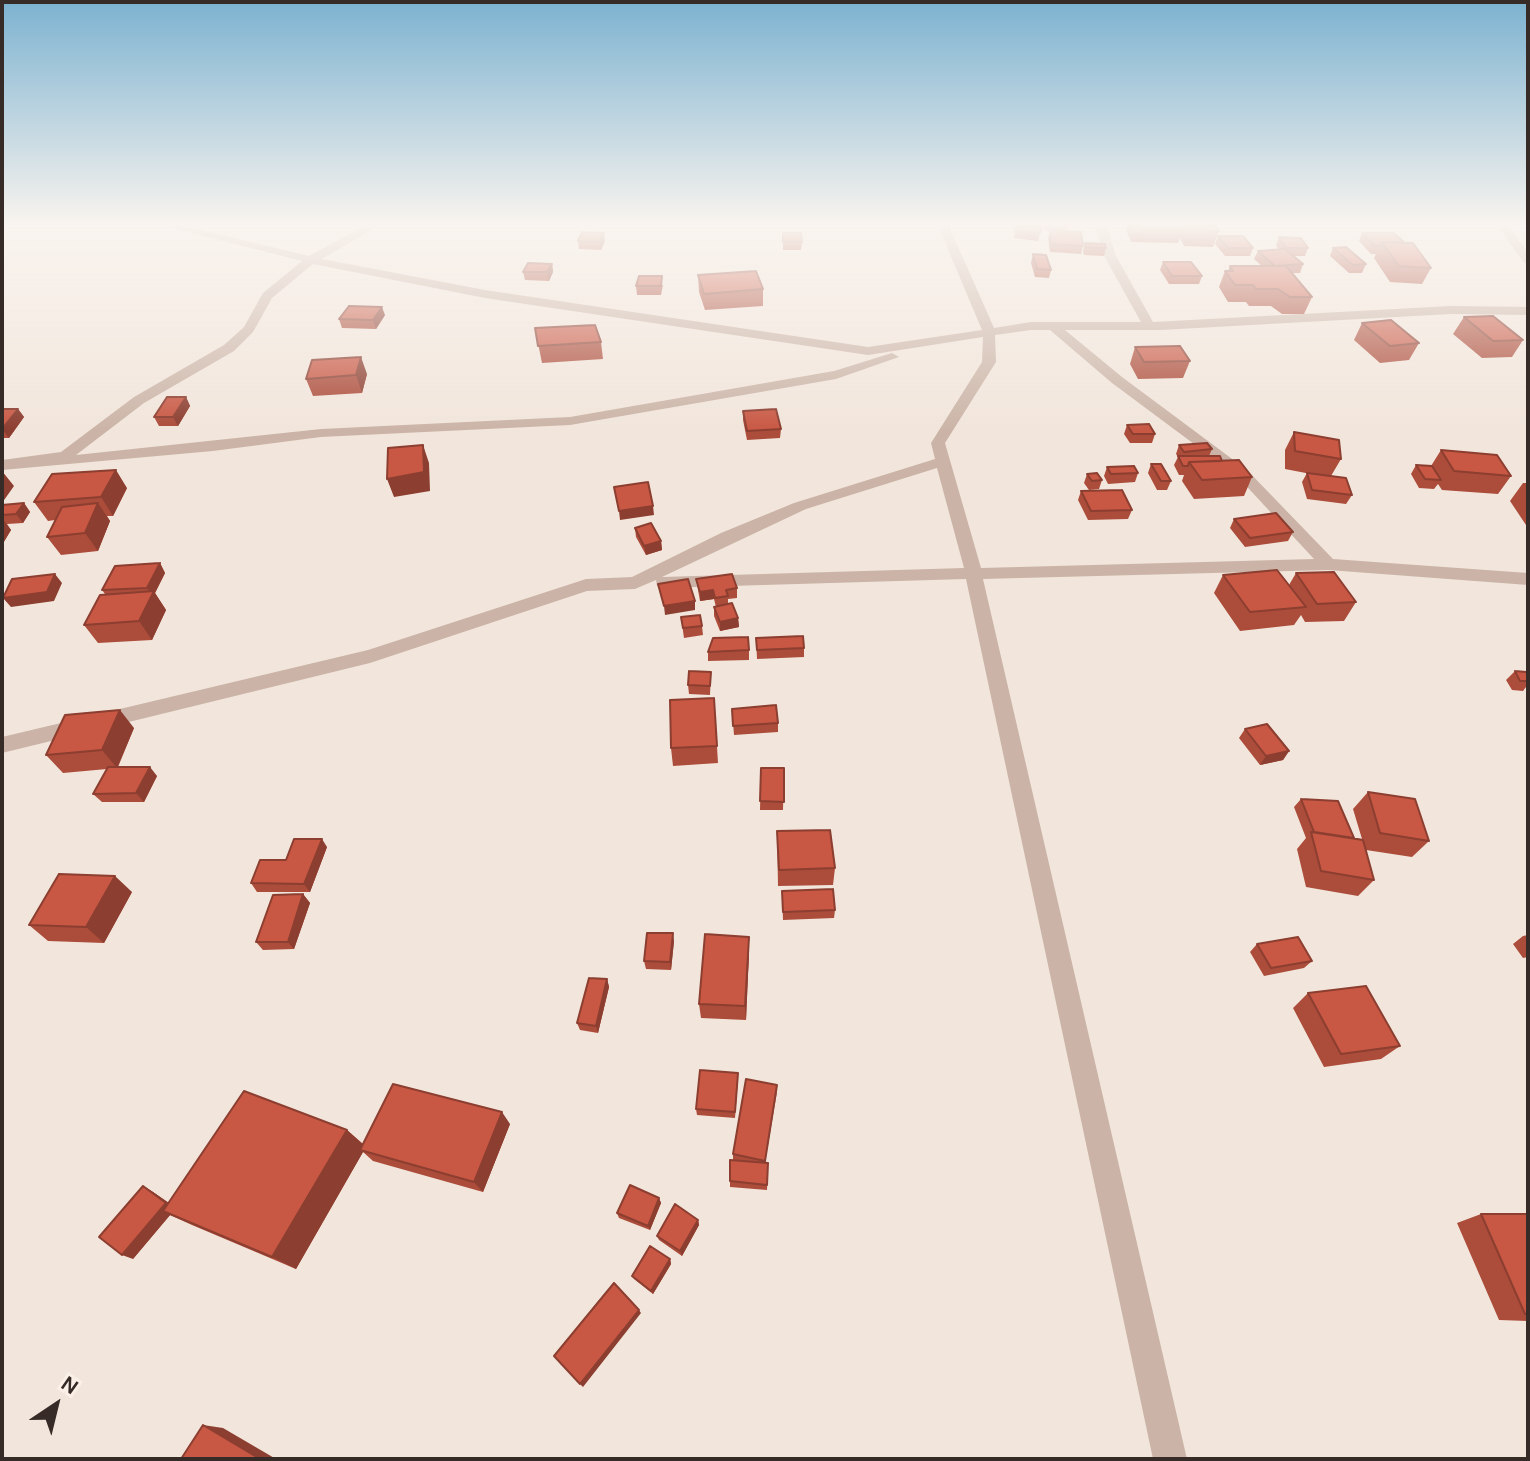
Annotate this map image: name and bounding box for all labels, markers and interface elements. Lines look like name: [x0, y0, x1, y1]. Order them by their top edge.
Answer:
north arrow: [16, 1365, 96, 1445]
text: N: [56, 1370, 84, 1401]

